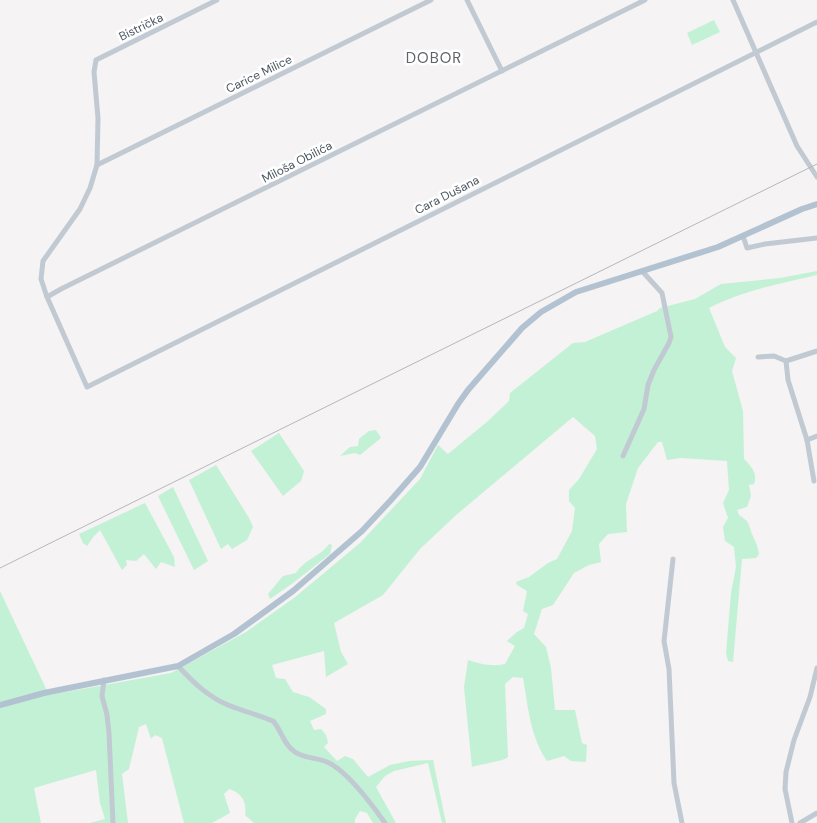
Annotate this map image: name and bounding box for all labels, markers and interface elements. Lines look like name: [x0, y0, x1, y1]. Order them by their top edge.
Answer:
street label: Bistrička: [116, 9, 166, 45]
district label: DOBOR: [406, 48, 462, 68]
street label: Carice Milice: [223, 51, 295, 97]
street label: Miloša Obilića: [259, 137, 335, 187]
street label: Cara Dušana: [412, 172, 482, 218]

